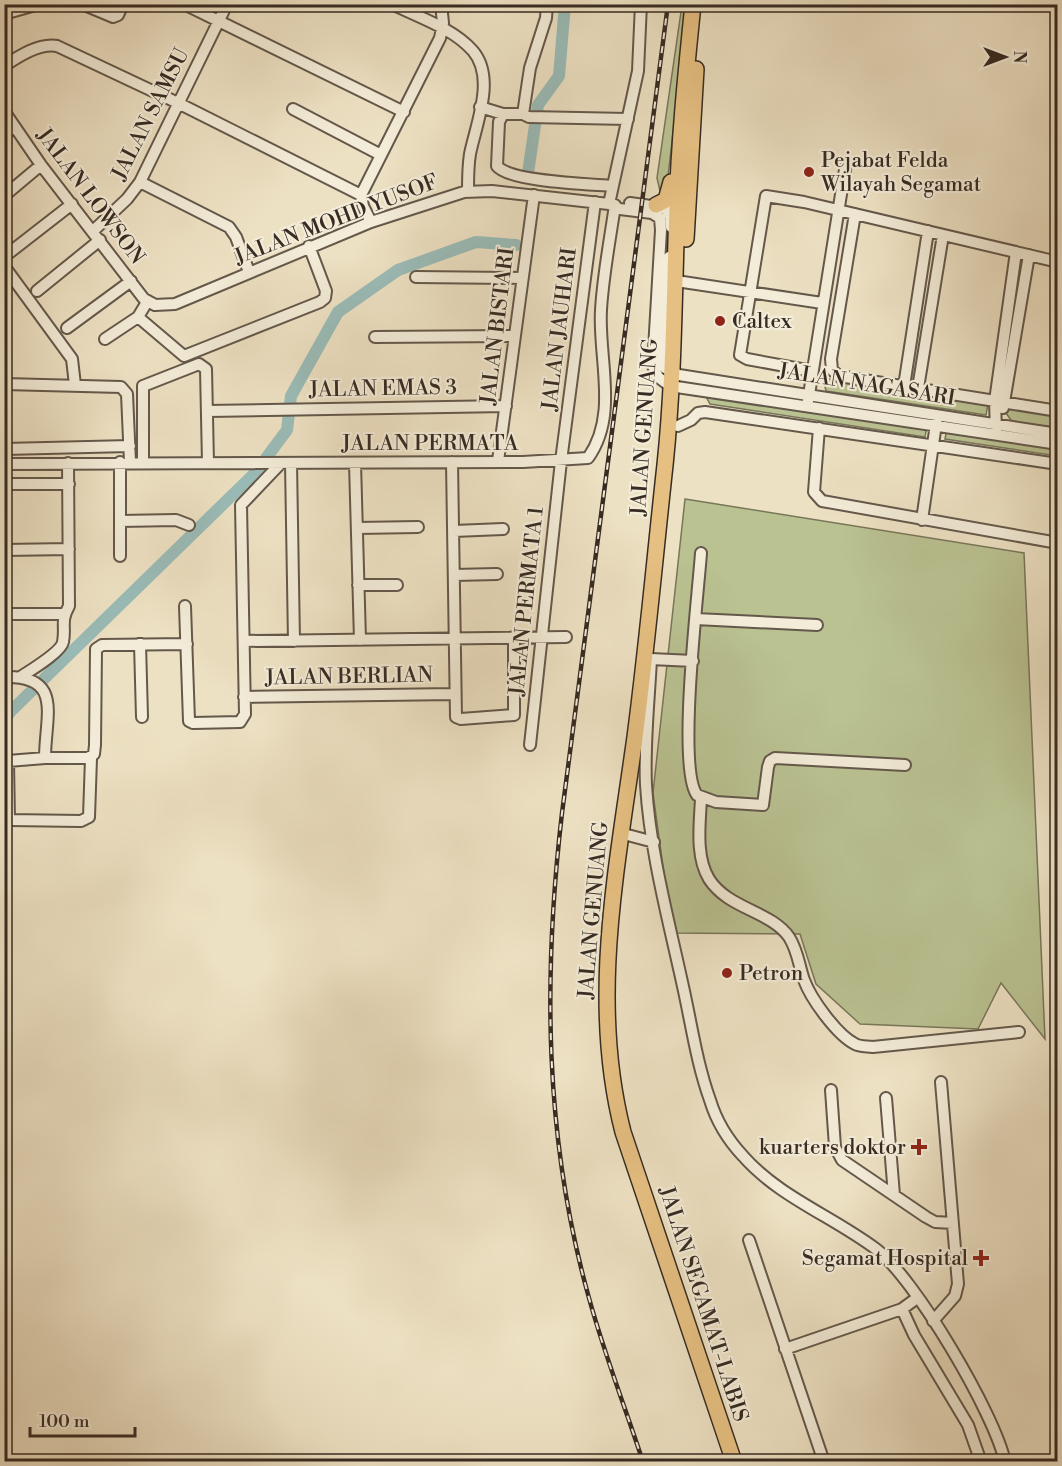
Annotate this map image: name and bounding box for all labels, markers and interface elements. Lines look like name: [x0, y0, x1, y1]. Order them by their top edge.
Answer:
north arrow: [975, 27, 1035, 87]
street label: JALAN SAMSU: [106, 44, 196, 186]
text: N: [1009, 51, 1029, 64]
street label: JALAN LOWSON: [30, 123, 150, 270]
place label: Pejabat Felda Wilayah Segamat: [820, 148, 982, 198]
marker: Pejabat Felda Wilayah Segamat: [802, 165, 816, 179]
street label: JALAN MOHD YUSOF: [230, 169, 442, 271]
street label: JALAN BISTARI: [475, 246, 521, 407]
street label: JALAN JAUHARI: [537, 246, 583, 413]
place label: Caltex: [732, 309, 792, 335]
marker: Caltex: [713, 314, 727, 328]
street label: JALAN GENUANG: [626, 337, 664, 518]
street label: JALAN NAGASARI: [776, 358, 957, 412]
street label: JALAN EMAS 3: [308, 375, 457, 403]
street label: JALAN PERMATA: [341, 431, 519, 457]
street label: JALAN PERMATA 1: [504, 505, 550, 698]
street label: JALAN BERLIAN: [264, 663, 434, 691]
street label: JALAN GENUANG: [573, 820, 615, 1001]
place label: Petron: [739, 961, 804, 987]
marker: Petron: [720, 966, 734, 980]
place label: kuarters doktor: [759, 1135, 906, 1161]
marker: kuarters doktor: [910, 1138, 928, 1156]
street label: JALAN SEGAMAT-LABIS: [652, 1183, 753, 1425]
place label: Segamat Hospital: [802, 1246, 968, 1272]
marker: Segamat Hospital: [972, 1249, 990, 1267]
scale bar: [30, 1400, 135, 1438]
text: 100 m: [39, 1410, 90, 1433]

